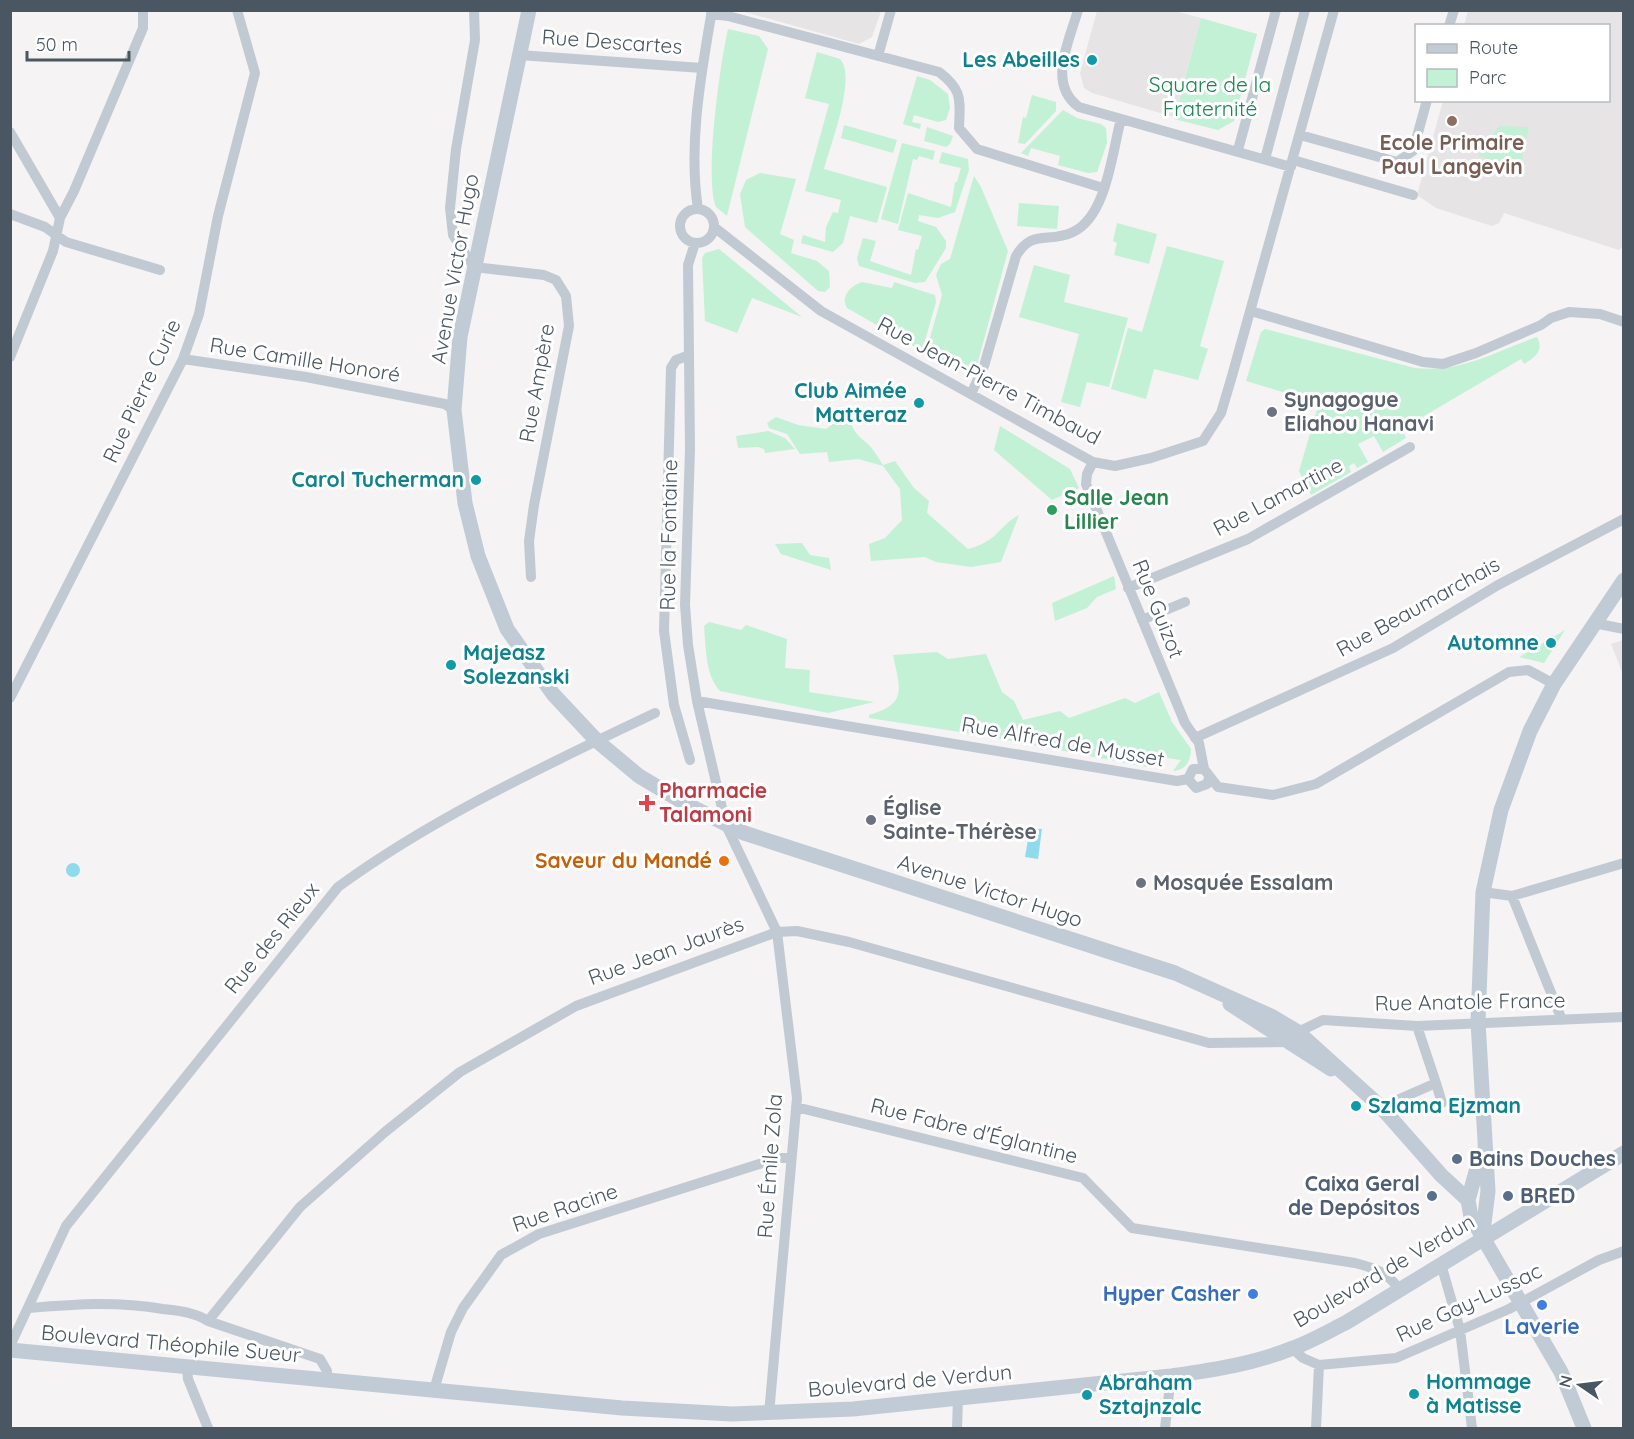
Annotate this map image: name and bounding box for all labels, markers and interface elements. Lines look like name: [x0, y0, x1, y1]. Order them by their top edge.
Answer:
street label: Rue Descartes: [541, 23, 683, 59]
scale bar: [27, 24, 129, 62]
legend: [1415, 24, 1610, 102]
text: 50 m: [36, 33, 78, 56]
text: Route: [1469, 36, 1518, 59]
place label: Les Abeilles: [962, 46, 1080, 72]
marker: Les Abeilles: [1085, 53, 1099, 67]
text: Parc: [1469, 66, 1506, 89]
park label: Square de la Fraternité: [1149, 71, 1271, 121]
marker: Ecole Primaire Paul Langevin: [1445, 114, 1459, 128]
place label: Ecole Primaire Paul Langevin: [1380, 129, 1524, 179]
street label: Avenue Victor Hugo: [424, 172, 484, 366]
street label: Rue Jean-Pierre Timbaud: [874, 310, 1105, 450]
street label: Rue Pierre Curie: [96, 315, 186, 467]
street label: Rue Ampère: [513, 321, 559, 444]
street label: Rue Camille Honoré: [208, 331, 402, 387]
place label: Club Aimée Matteraz: [794, 377, 907, 427]
place label: Synagogue Eliahou Hanavi: [1284, 386, 1434, 436]
marker: Club Aimée Matteraz: [912, 396, 926, 410]
marker: Synagogue Eliahou Hanavi: [1265, 405, 1279, 419]
street label: Rue Lamartine: [1208, 451, 1347, 541]
street label: Rue la Fontaine: [654, 459, 682, 611]
place label: Carol Tucherman: [292, 466, 464, 492]
marker: Carol Tucherman: [469, 473, 483, 487]
place label: Salle Jean Lillier: [1064, 484, 1169, 534]
marker: Salle Jean Lillier: [1045, 503, 1059, 517]
street label: Rue Beaumarchais: [1331, 550, 1504, 662]
street label: Rue Guizot: [1127, 555, 1190, 662]
place label: Automne: [1448, 629, 1539, 655]
marker: Automne: [1544, 636, 1558, 650]
place label: Majeasz Solezanski: [463, 639, 569, 689]
marker: Majeasz Solezanski: [444, 658, 458, 672]
street label: Rue Alfred de Musset: [960, 710, 1167, 772]
place label: Pharmacie Talamoni: [659, 777, 767, 827]
place label: Église Sainte-Thérèse: [883, 794, 1037, 844]
marker: Pharmacie Talamoni: [640, 796, 654, 810]
marker: Église Sainte-Thérèse: [864, 813, 878, 827]
place label: Saveur du Mandé: [535, 847, 712, 873]
street label: Avenue Victor Hugo: [895, 848, 1086, 932]
marker: Saveur du Mandé: [717, 854, 731, 868]
place label: Mosquée Essalam: [1153, 869, 1333, 895]
street label: Rue des Rieux: [218, 876, 324, 998]
marker: Mosquée Essalam: [1134, 876, 1148, 890]
street label: Rue Jean Jaurès: [584, 910, 747, 990]
street label: Rue Anatole France: [1374, 986, 1566, 1016]
street label: Rue Fabre d'Églantine: [868, 1092, 1081, 1168]
place label: Szlama Ejzman: [1368, 1092, 1521, 1118]
street label: Rue Émile Zola: [751, 1093, 787, 1239]
marker: Szlama Ejzman: [1349, 1099, 1363, 1113]
place label: Bains Douches: [1469, 1145, 1616, 1171]
marker: Bains Douches: [1450, 1152, 1464, 1166]
place label: Caixa Geral de Depósitos: [1288, 1170, 1420, 1220]
street label: Rue Racine: [509, 1177, 621, 1237]
place label: BRED: [1520, 1182, 1575, 1208]
marker: Caixa Geral de Depósitos: [1425, 1189, 1439, 1203]
marker: BRED: [1501, 1189, 1515, 1203]
street label: Boulevard de Verdun: [1288, 1208, 1479, 1333]
street label: Rue Gay-Lussac: [1392, 1257, 1546, 1347]
place label: Hyper Casher: [1103, 1280, 1241, 1306]
marker: Hyper Casher: [1246, 1287, 1260, 1301]
marker: Laverie: [1535, 1298, 1549, 1312]
place label: Laverie: [1504, 1313, 1580, 1339]
street label: Boulevard Théophile Sueur: [40, 1319, 302, 1367]
north arrow: [1550, 1355, 1610, 1415]
street label: Boulevard de Verdun: [807, 1358, 1013, 1402]
place label: Hommage à Matisse: [1426, 1368, 1531, 1418]
place label: Abraham Sztajnzalc: [1099, 1369, 1202, 1419]
text: N: [1554, 1373, 1577, 1389]
marker: Hommage à Matisse: [1407, 1387, 1421, 1401]
marker: Abraham Sztajnzalc: [1080, 1388, 1094, 1402]

